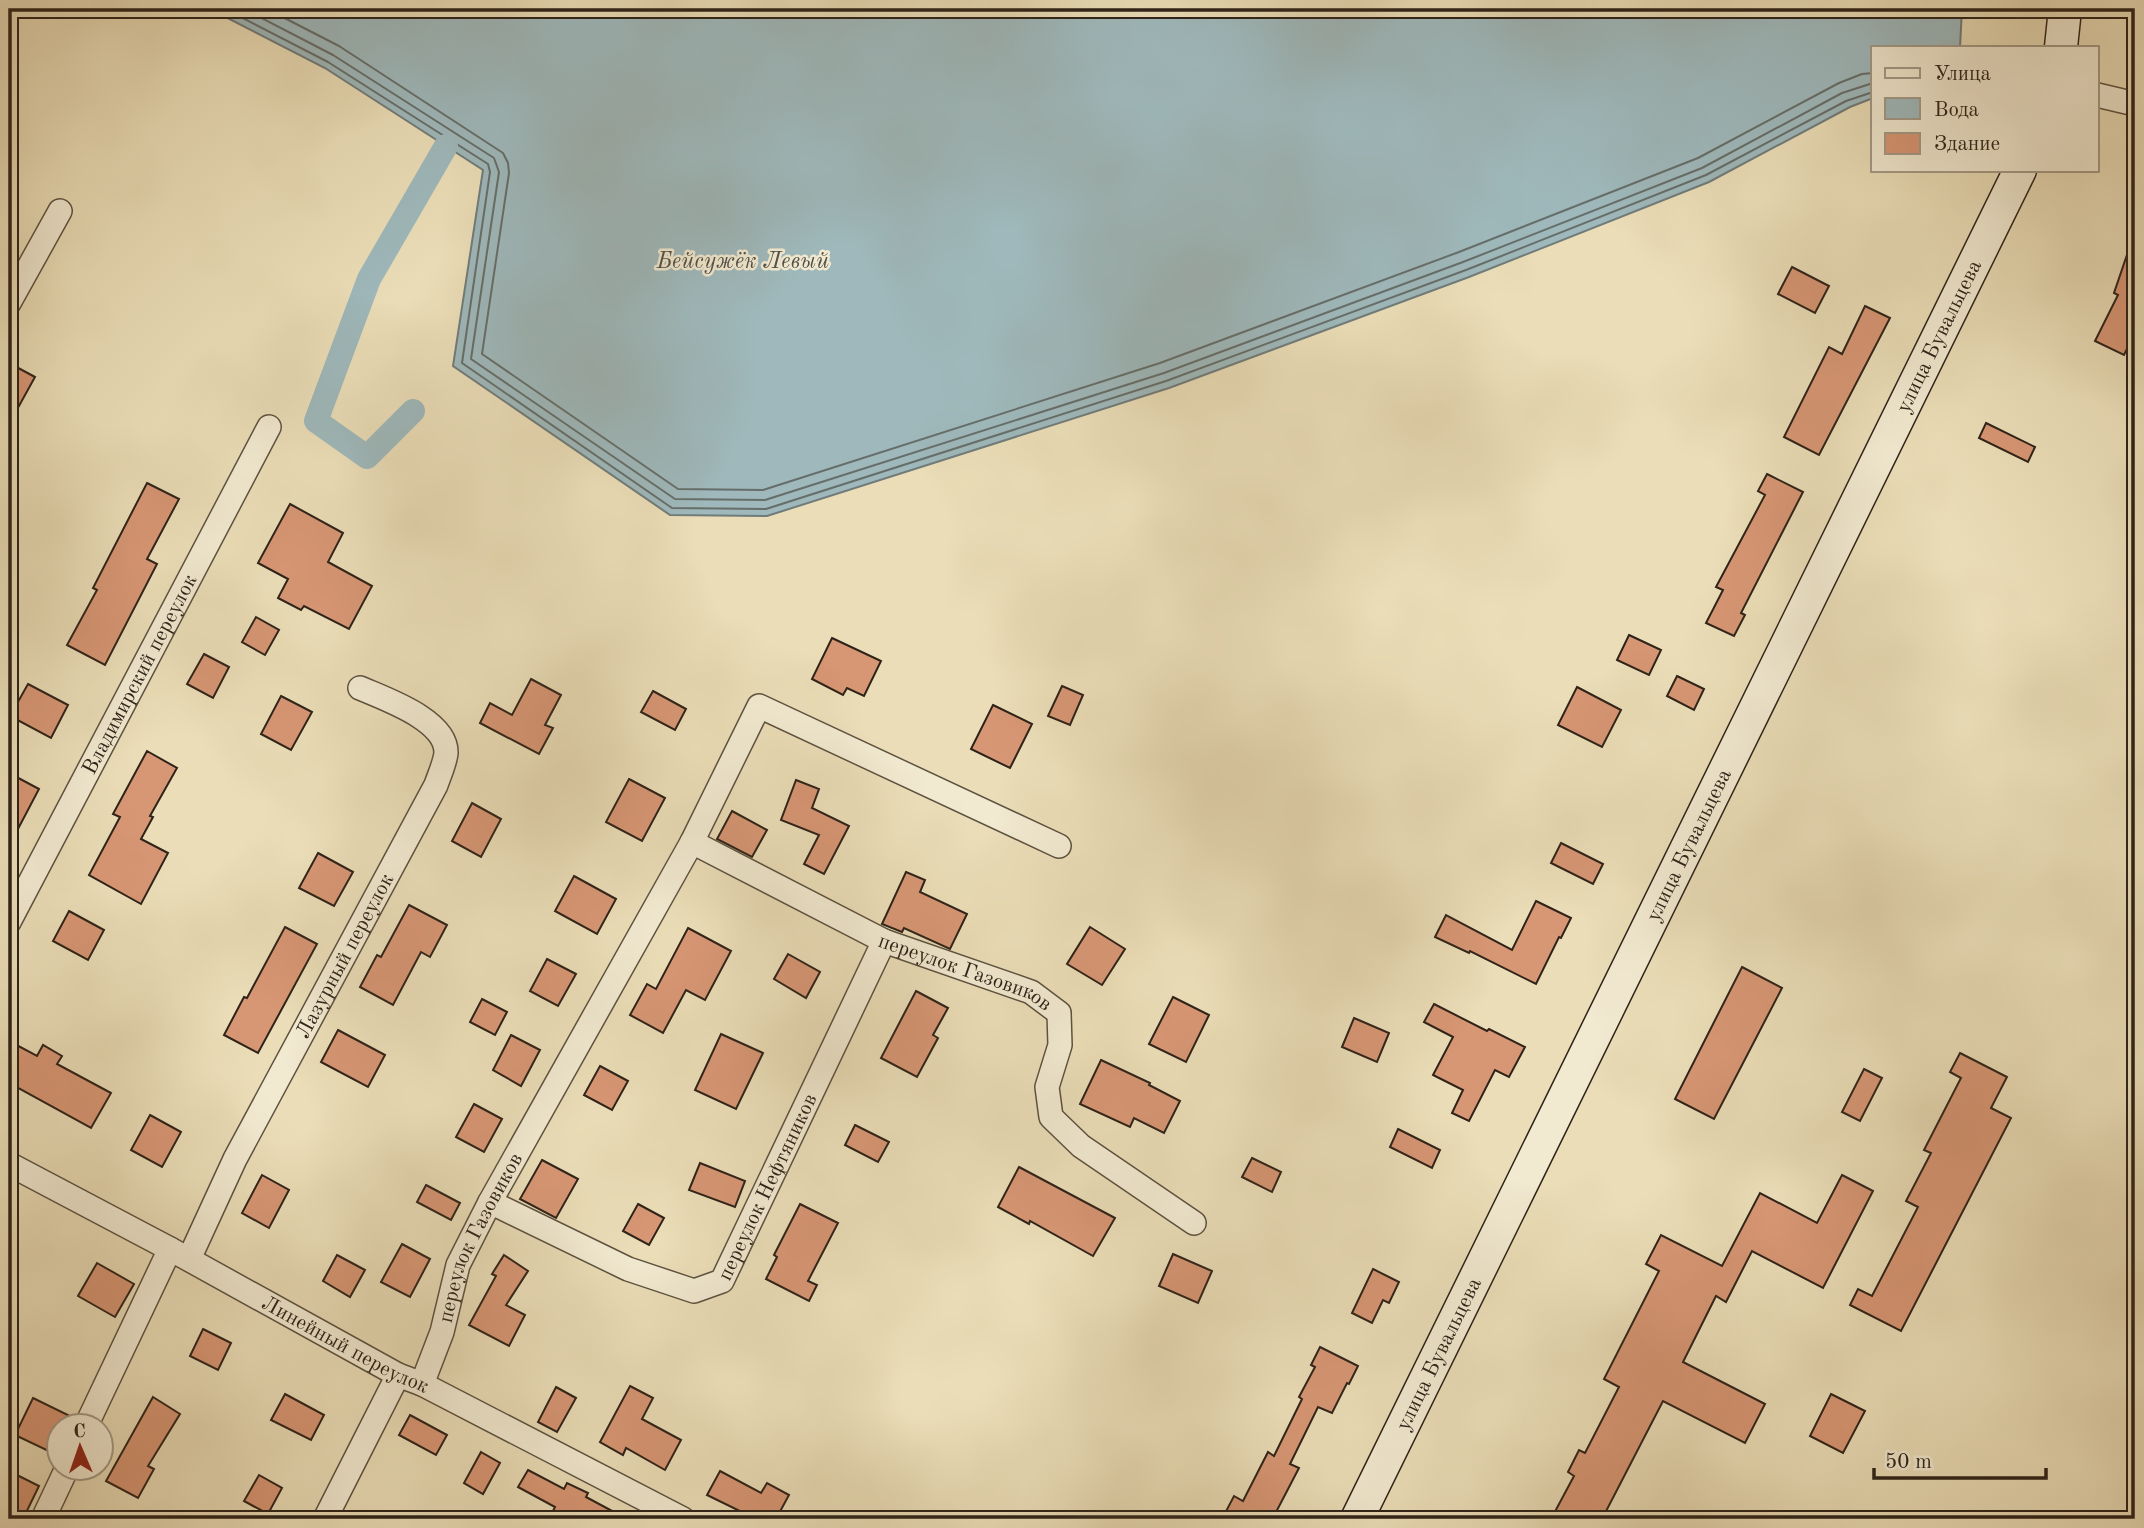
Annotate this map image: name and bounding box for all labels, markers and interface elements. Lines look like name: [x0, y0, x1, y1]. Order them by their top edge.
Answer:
legend: [1871, 46, 2098, 172]
text: Улица: [1934, 64, 1991, 85]
text: Вода: [1934, 100, 1979, 121]
text: Здание: [1934, 134, 2000, 155]
water label: Бейсужёк Левый: [656, 250, 829, 274]
street label: улица Бувальцева: [1893, 257, 1986, 416]
street label: Владимирский переулок: [79, 571, 202, 778]
street label: улица Бувальцева: [1643, 766, 1736, 925]
street label: Лазурный переулок: [293, 870, 399, 1042]
street label: переулок Газовиков: [875, 931, 1055, 1016]
street label: переулок Нефтяников: [715, 1091, 822, 1284]
street label: переулок Газовиков: [436, 1150, 527, 1325]
street label: улица Бувальцева: [1393, 1275, 1486, 1434]
street label: Линейный переулок: [258, 1293, 433, 1398]
north arrow: [46, 1412, 116, 1482]
text: С: [73, 1423, 86, 1442]
scale bar: [1874, 1437, 2046, 1481]
text: 50 m: [1885, 1452, 1932, 1473]

